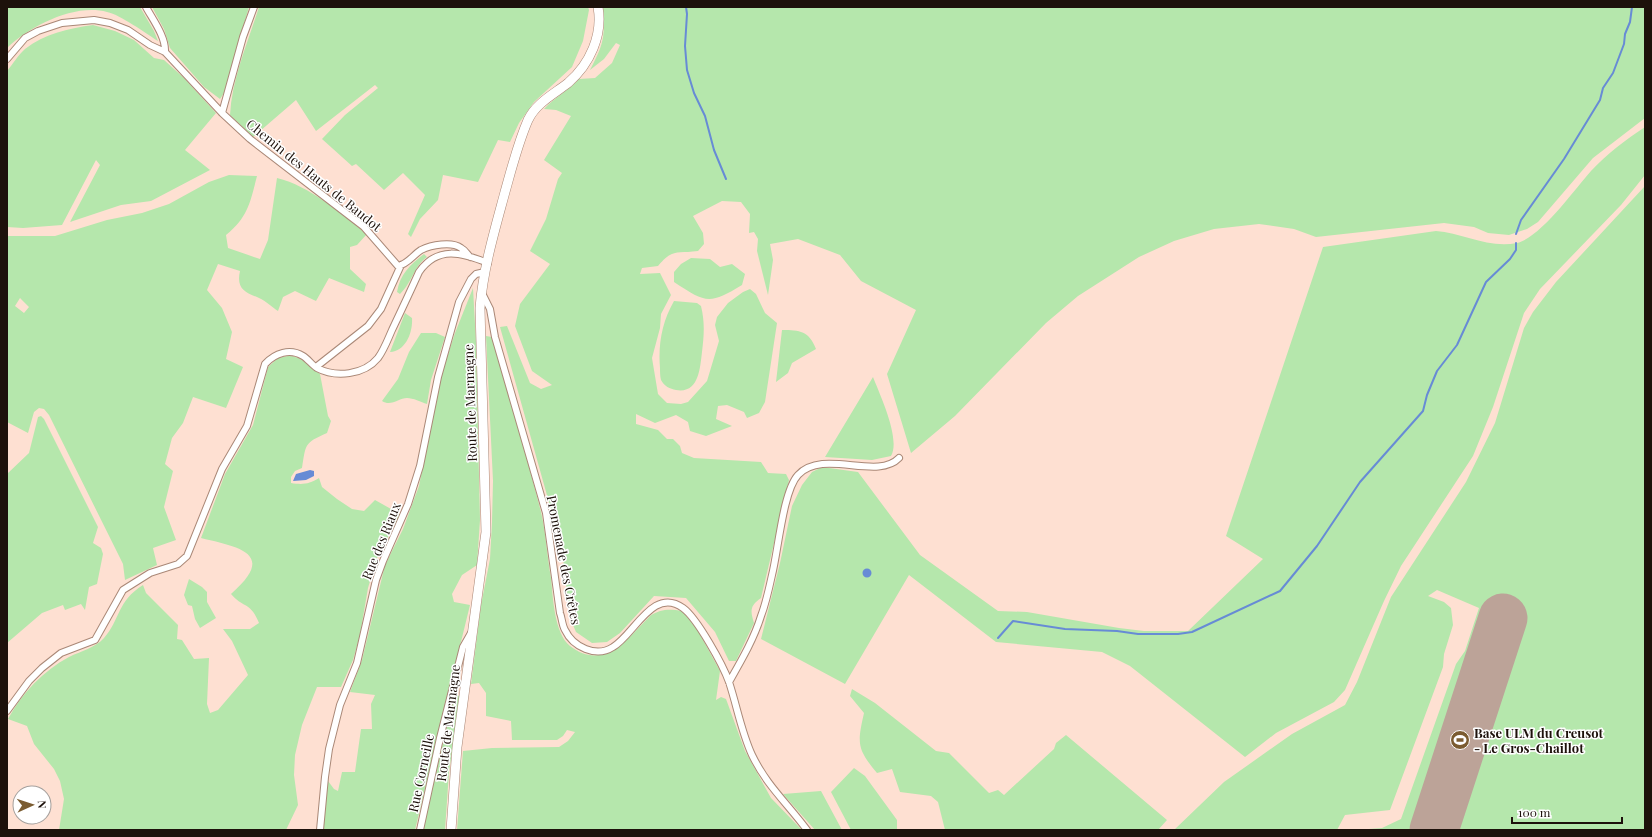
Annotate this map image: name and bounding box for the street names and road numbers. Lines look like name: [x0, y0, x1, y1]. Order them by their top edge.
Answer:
street label: Chemin des Hauts de Baudot: [243, 115, 386, 235]
street label: Route de Marmagne: [459, 344, 480, 462]
street label: Promenade des Crêtes: [544, 494, 585, 626]
street label: Rue des Riaux: [357, 499, 404, 582]
street label: Route de Marmagne: [432, 663, 463, 782]
street label: Rue Corneille: [404, 732, 437, 814]

